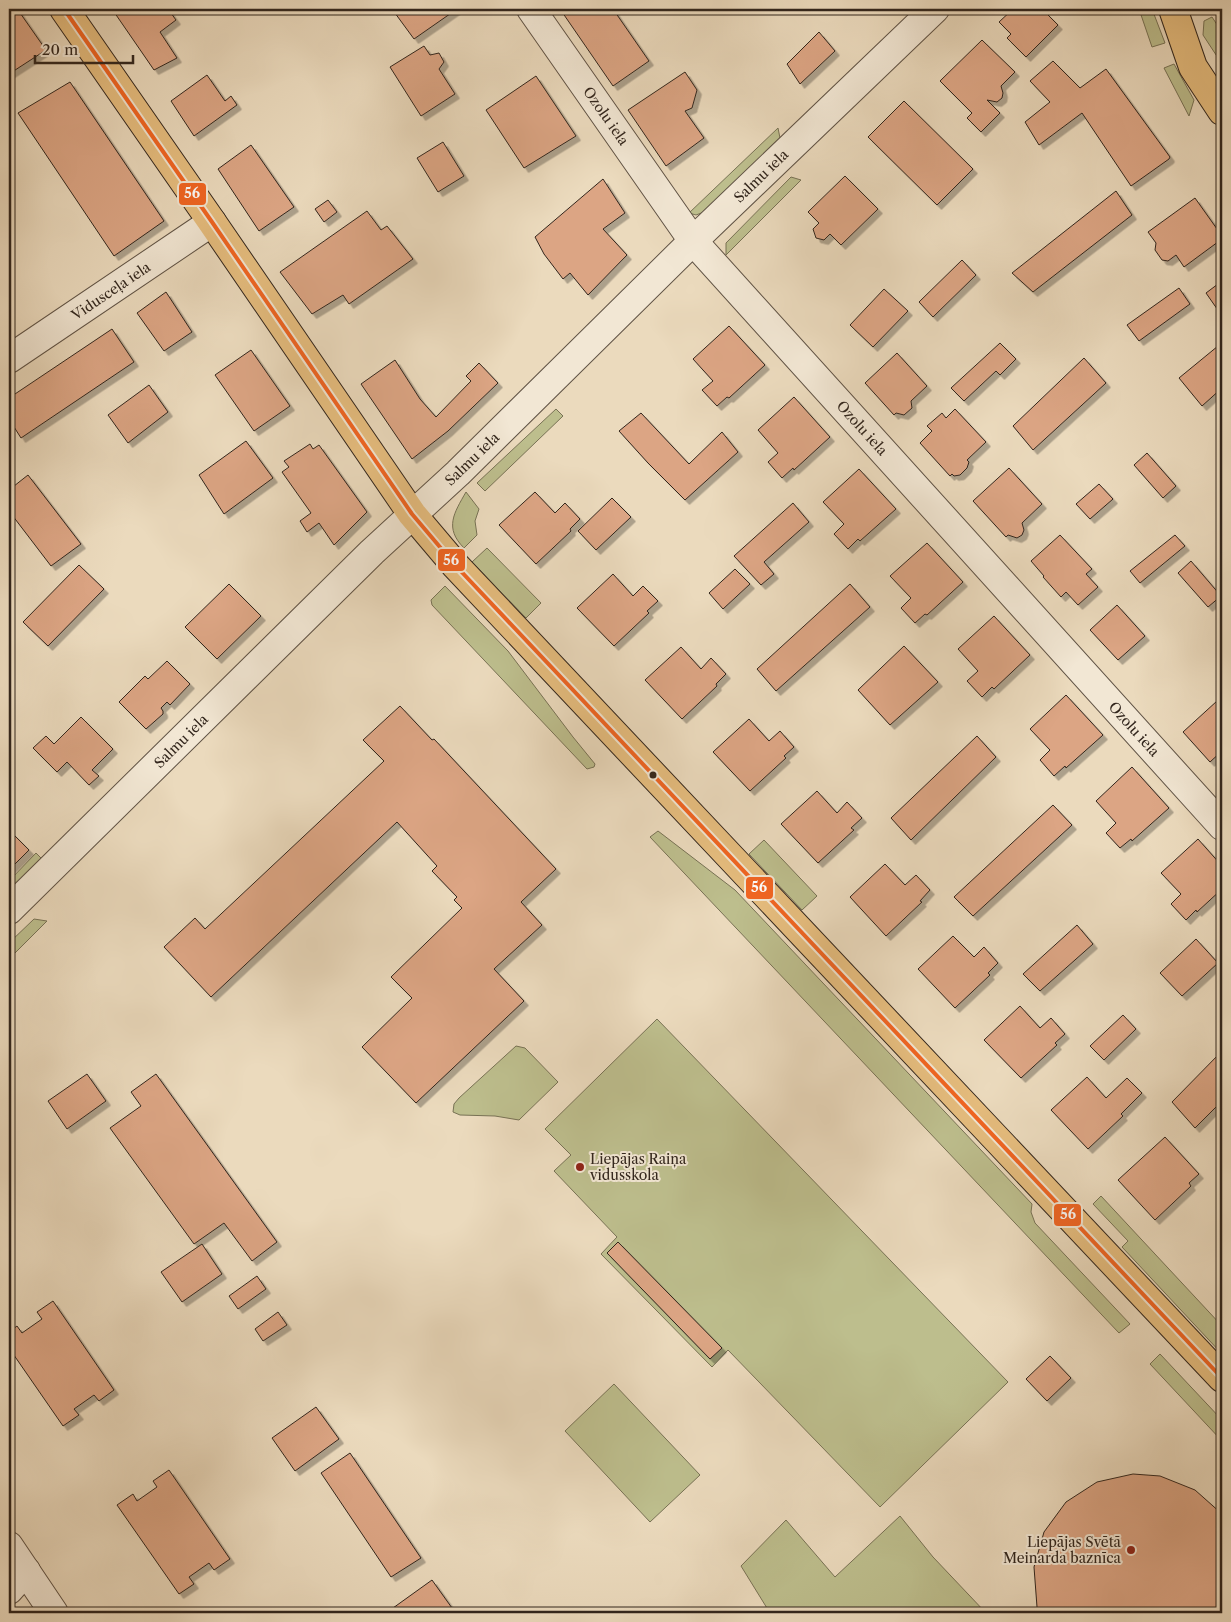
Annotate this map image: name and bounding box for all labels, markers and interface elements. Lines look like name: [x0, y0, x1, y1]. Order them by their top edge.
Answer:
scale bar: [35, 32, 132, 64]
text: 20 m: [42, 40, 78, 59]
street label: Ozolu iela: [579, 83, 633, 149]
street label: Salmu iela: [730, 145, 792, 206]
line badge: 56: [178, 182, 207, 206]
text: 56: [184, 184, 200, 202]
street label: Vidusceļa iela: [67, 258, 154, 325]
street label: Ozolu iela: [833, 397, 892, 460]
street label: Salmu iela: [441, 428, 503, 489]
line badge: 56: [437, 548, 466, 572]
text: 56: [443, 551, 459, 569]
street label: Ozolu iela: [1105, 698, 1164, 761]
street label: Salmu iela: [150, 710, 212, 772]
unlabelled marker: [648, 770, 658, 780]
line badge: 56: [745, 876, 774, 900]
text: 56: [751, 878, 767, 896]
place label: Liepājas Raiņa vidusskola: [589, 1150, 687, 1184]
marker: Liepājas Raiņa vidusskola: [574, 1161, 586, 1173]
line badge: 56: [1053, 1203, 1082, 1227]
text: 56: [1060, 1205, 1076, 1223]
place label: Liepājas Svētā Meinarda baznīca: [1003, 1533, 1122, 1567]
marker: Liepājas Svētā Meinarda baznīca: [1125, 1544, 1137, 1556]

